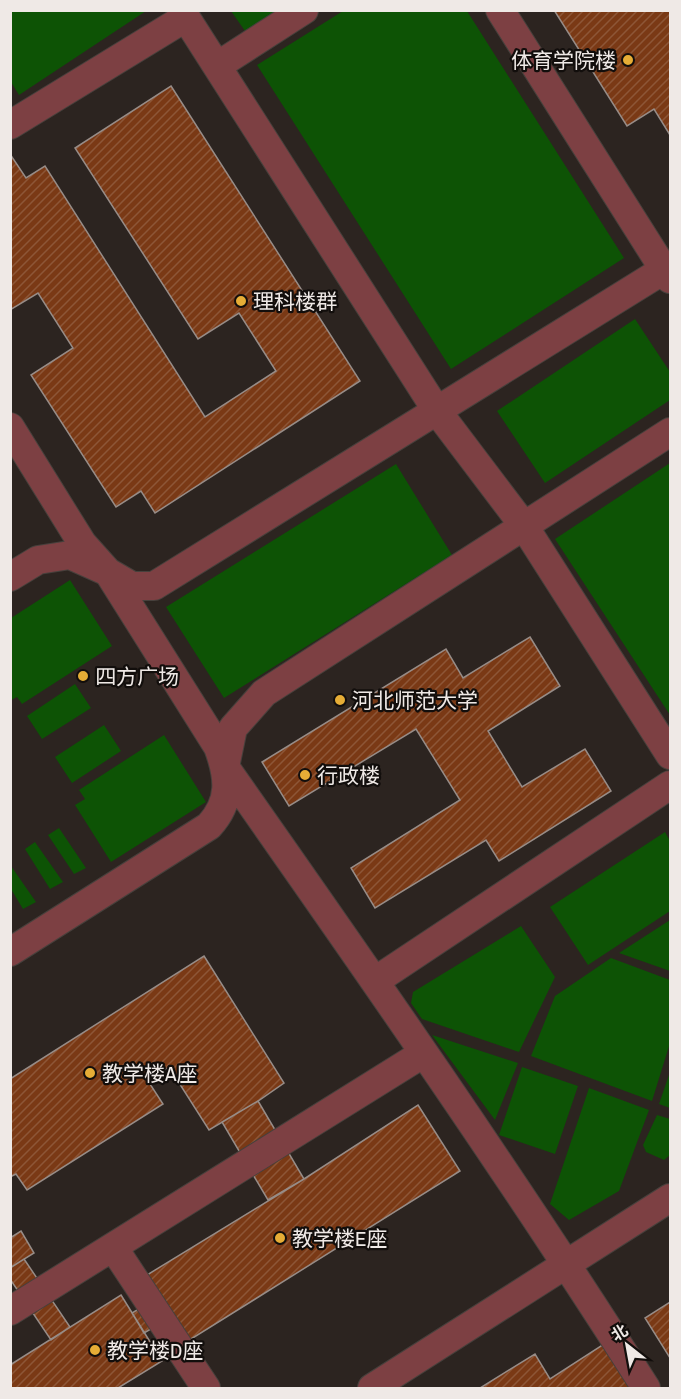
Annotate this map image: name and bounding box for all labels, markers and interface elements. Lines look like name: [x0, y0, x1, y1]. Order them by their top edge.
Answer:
place label: 体育学院楼: [511, 46, 616, 75]
marker: 体育学院楼: [621, 53, 635, 67]
place label: 理科楼群: [253, 287, 337, 316]
marker: 理科楼群: [234, 294, 248, 308]
place label: 四方广场: [95, 662, 179, 691]
marker: 四方广场: [76, 669, 90, 683]
place label: 河北师范大学: [352, 686, 478, 715]
marker: 河北师范大学: [333, 693, 347, 707]
place label: 行政楼: [317, 761, 380, 790]
marker: 行政楼: [298, 768, 312, 782]
place label: 教学楼A座: [102, 1059, 198, 1088]
marker: 教学楼A座: [83, 1066, 97, 1080]
place label: 教学楼E座: [292, 1224, 388, 1253]
marker: 教学楼E座: [273, 1231, 287, 1245]
north arrow: [597, 1315, 657, 1375]
text: 北: [607, 1319, 632, 1346]
place label: 教学楼D座: [107, 1336, 203, 1365]
marker: 教学楼D座: [88, 1343, 102, 1357]

